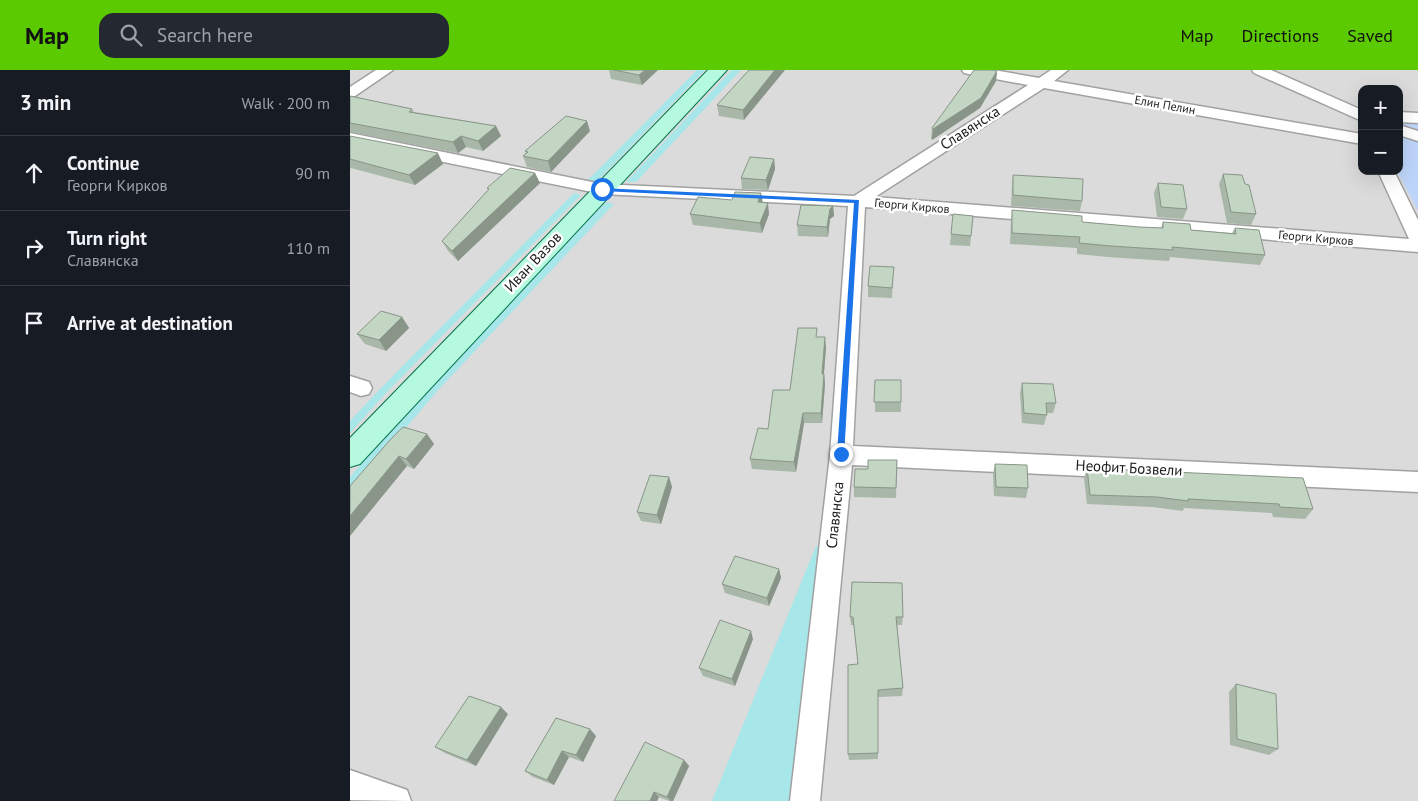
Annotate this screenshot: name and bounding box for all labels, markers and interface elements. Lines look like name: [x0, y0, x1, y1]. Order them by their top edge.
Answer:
search box: [99, 13, 449, 58]
text: Map: [25, 20, 69, 51]
icon: search: [117, 21, 145, 49]
text: Search here: [157, 23, 253, 47]
text: Map: [1181, 24, 1213, 47]
text: Directions: [1241, 24, 1319, 47]
text: Saved: [1347, 24, 1393, 47]
map controls: [1358, 85, 1403, 175]
button: +: [1358, 85, 1403, 130]
text: 3 min: [20, 89, 71, 116]
street label: Елин Пелин: [1133, 92, 1197, 117]
text: Walk · 200 m: [241, 93, 330, 113]
street label: Славянска: [936, 101, 1003, 154]
button: −: [1358, 130, 1403, 175]
text: Continue: [67, 151, 139, 175]
icon: ahead: [20, 159, 48, 187]
text: 90 m: [295, 163, 330, 183]
text: Георги Кирков: [67, 175, 168, 195]
route start: [591, 178, 614, 201]
street label: Георги Кирков: [874, 195, 950, 216]
text: Turn right: [67, 226, 147, 250]
street label: Георги Кирков: [1278, 227, 1354, 248]
street label: Иван Вазов: [500, 228, 565, 296]
icon: right: [20, 234, 48, 262]
text: 110 m: [287, 238, 330, 258]
text: Славянска: [67, 250, 139, 270]
icon: arrive: [20, 309, 48, 337]
text: Arrive at destination: [67, 311, 233, 335]
route end: [830, 443, 853, 466]
street label: Неофит Бозвели: [1075, 455, 1183, 480]
street label: Славянска: [822, 481, 847, 549]

